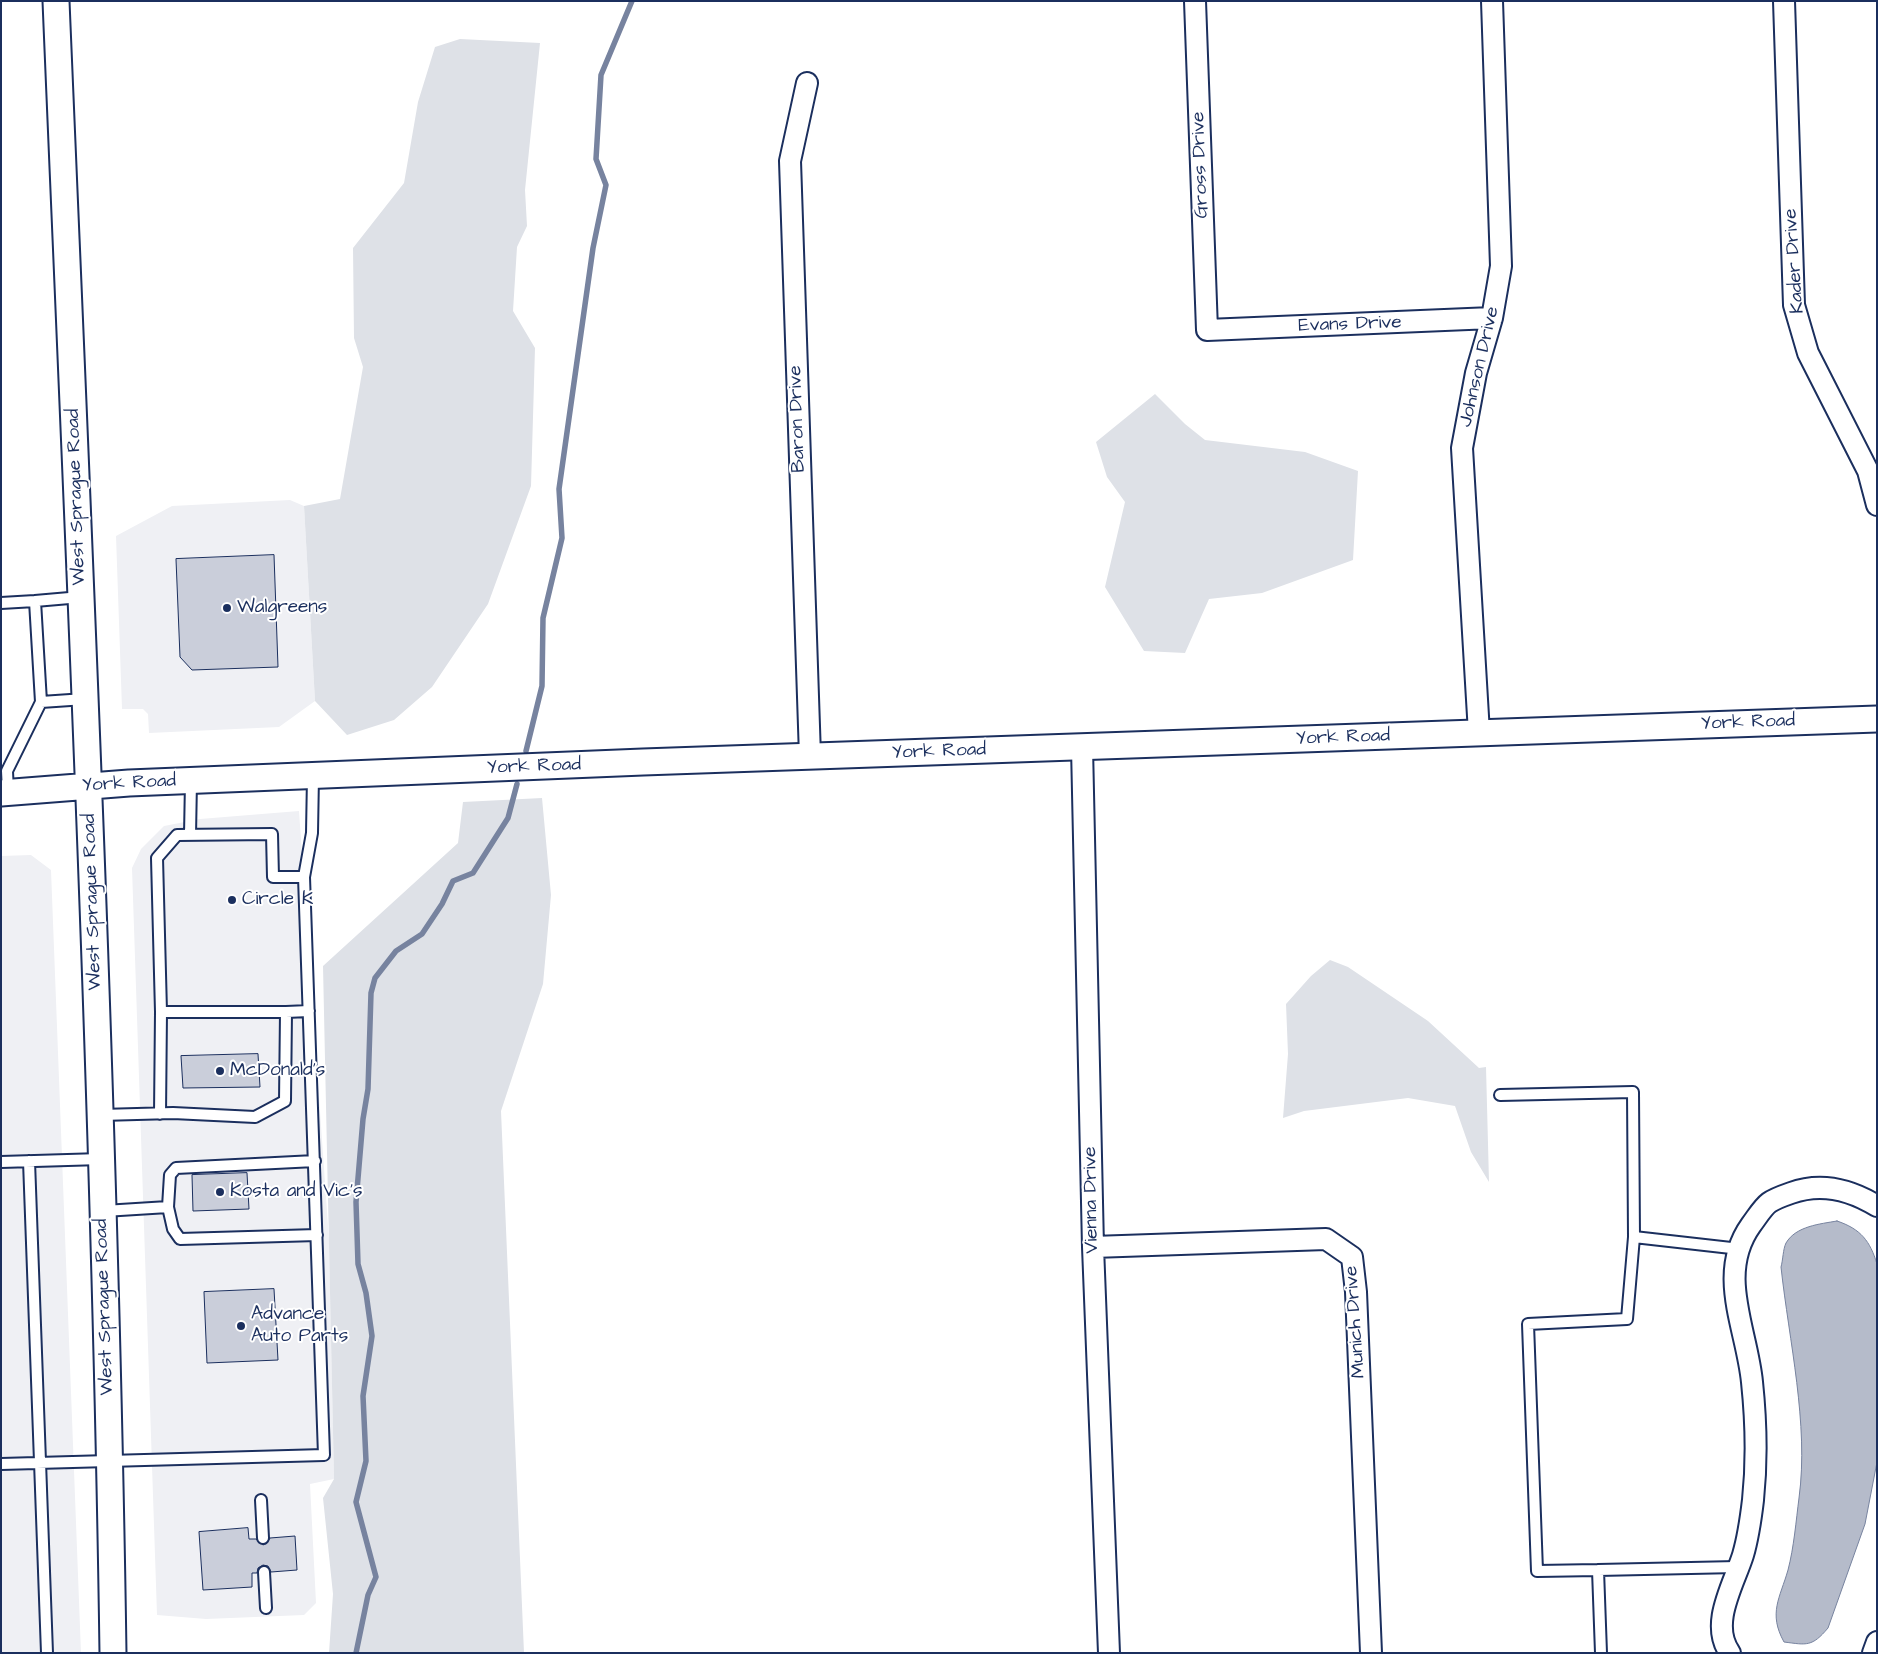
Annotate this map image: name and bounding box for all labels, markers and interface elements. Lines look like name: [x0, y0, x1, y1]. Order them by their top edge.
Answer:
street label: Gross Drive: [1188, 111, 1214, 219]
street label: Kader Drive: [1780, 208, 1810, 314]
street label: Johnson Drive: [1455, 305, 1505, 429]
street label: Evans Drive: [1298, 312, 1402, 338]
street label: Baron Drive: [785, 365, 811, 473]
street label: West Sprague Road: [63, 408, 91, 586]
place label: Walgreens: [237, 597, 327, 619]
marker: Walgreens: [221, 602, 233, 614]
street label: York Road: [1701, 710, 1795, 736]
street label: York Road: [1296, 725, 1390, 751]
street label: York Road: [892, 739, 986, 765]
street label: York Road: [487, 754, 581, 780]
street label: York Road: [81, 770, 177, 798]
street label: West Sprague Road: [79, 813, 107, 991]
place label: Circle K: [242, 889, 313, 911]
marker: Circle K: [226, 894, 238, 906]
place label: McDonald's: [230, 1060, 325, 1082]
marker: McDonald's: [214, 1065, 226, 1077]
street label: Vienna Drive: [1080, 1146, 1104, 1254]
place label: Kosta and Vic's: [230, 1181, 363, 1203]
marker: Kosta and Vic's: [214, 1186, 226, 1198]
street label: West Sprague Road: [91, 1218, 119, 1396]
street label: Munich Drive: [1341, 1265, 1371, 1379]
place label: Advance Auto Parts: [251, 1304, 348, 1348]
marker: Advance Auto Parts: [235, 1320, 247, 1332]

